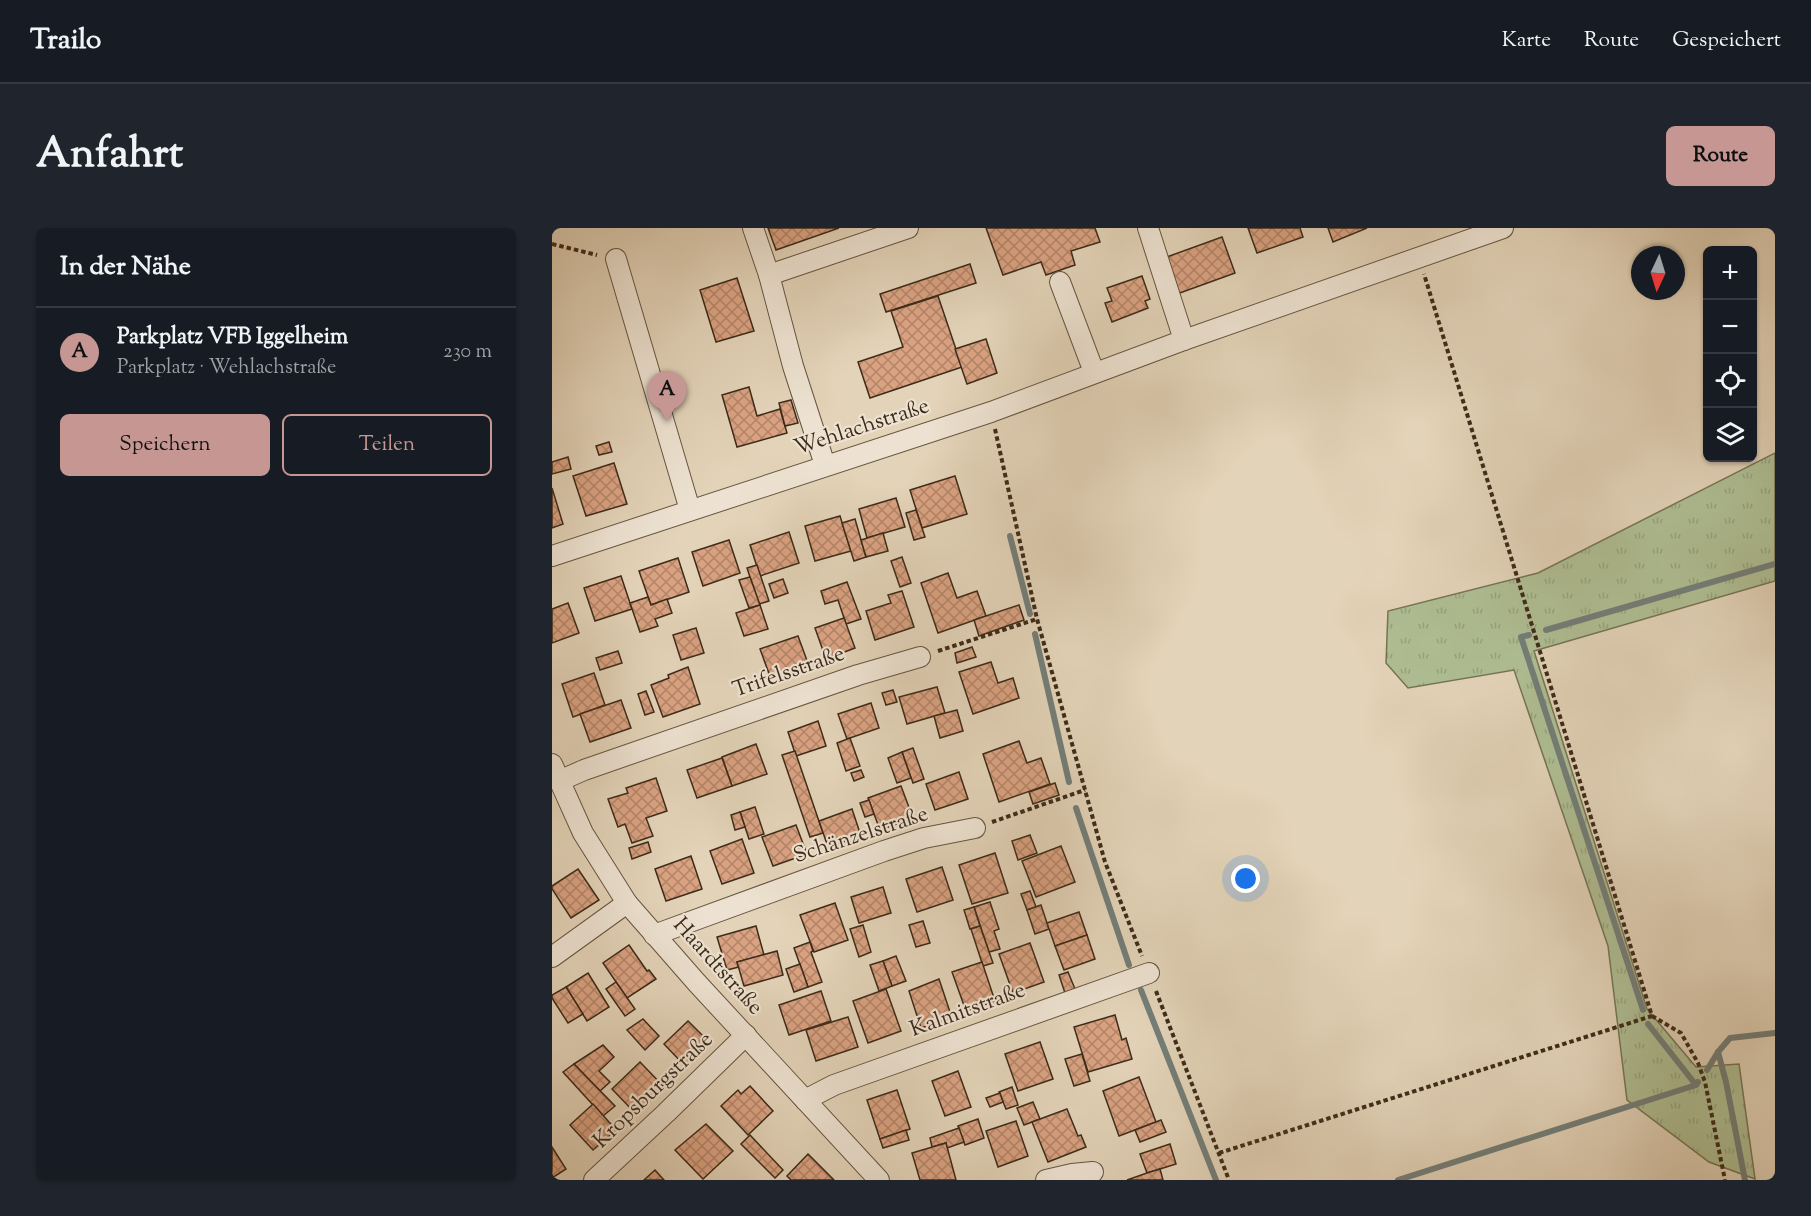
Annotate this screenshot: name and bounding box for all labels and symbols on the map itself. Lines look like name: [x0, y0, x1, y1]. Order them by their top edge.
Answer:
north arrow: [1631, 246, 1685, 300]
pin: A: [648, 372, 686, 421]
street label: Wehlachstraße: [790, 391, 934, 465]
street label: Trifelsstraße: [729, 639, 849, 707]
street label: Schänzelstraße: [789, 799, 933, 873]
your location: [1231, 864, 1260, 893]
street label: Haardtstraße: [664, 911, 770, 1023]
street label: Kalmitstraße: [906, 975, 1030, 1047]
street label: Kropsburgstraße: [587, 1025, 721, 1157]

